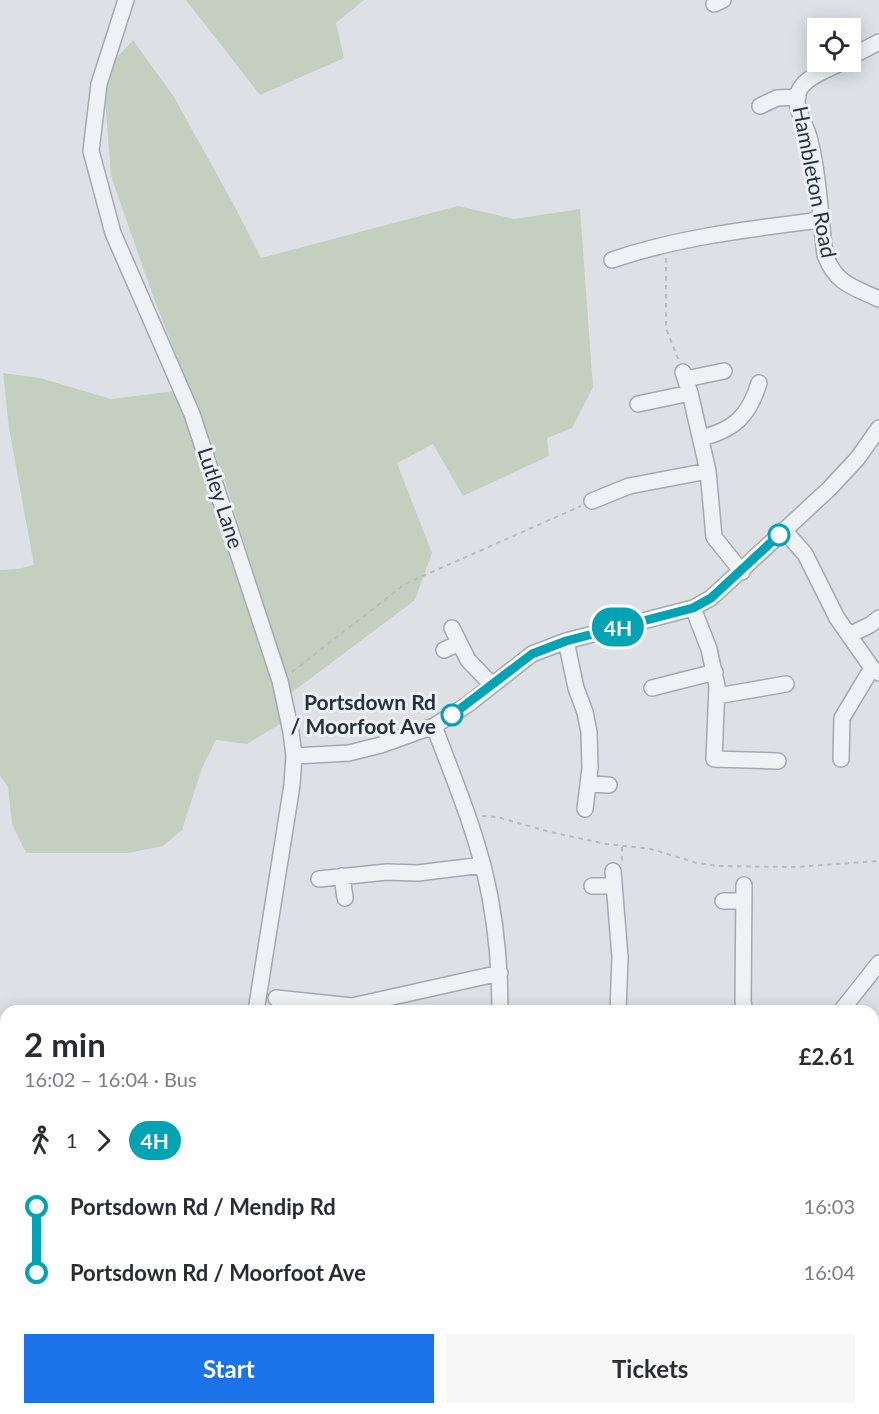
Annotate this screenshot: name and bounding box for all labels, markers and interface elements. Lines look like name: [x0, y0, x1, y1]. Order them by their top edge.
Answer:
map controls: [807, 18, 861, 72]
button: locate: [807, 18, 861, 72]
street label: Hambleton Road: [788, 104, 842, 260]
street label: Lutley Lane: [193, 444, 250, 551]
unlabelled marker: [768, 524, 790, 546]
line badge: 4H: [591, 608, 645, 646]
text: 4H: [604, 615, 632, 640]
place label: Portsdown Rd / Moorfoot Ave: [291, 689, 436, 738]
marker: Portsdown Rd / Moorfoot Ave: [441, 704, 463, 726]
text: 2 min: [24, 1024, 106, 1064]
text: £2.61: [799, 1043, 855, 1070]
text: 16:02 – 16:04 · Bus: [24, 1067, 197, 1091]
icon: walk: [24, 1124, 57, 1157]
icon: forward: [87, 1124, 120, 1157]
text: 1: [66, 1128, 78, 1152]
text: 4H: [141, 1128, 169, 1153]
text: Portsdown Rd / Mendip Rd: [70, 1193, 336, 1220]
text: 16:03: [804, 1194, 855, 1218]
text: Portsdown Rd / Moorfoot Ave: [70, 1259, 366, 1286]
text: 16:04: [804, 1260, 855, 1284]
button: Start: [24, 1334, 434, 1403]
button: Tickets: [446, 1334, 855, 1403]

